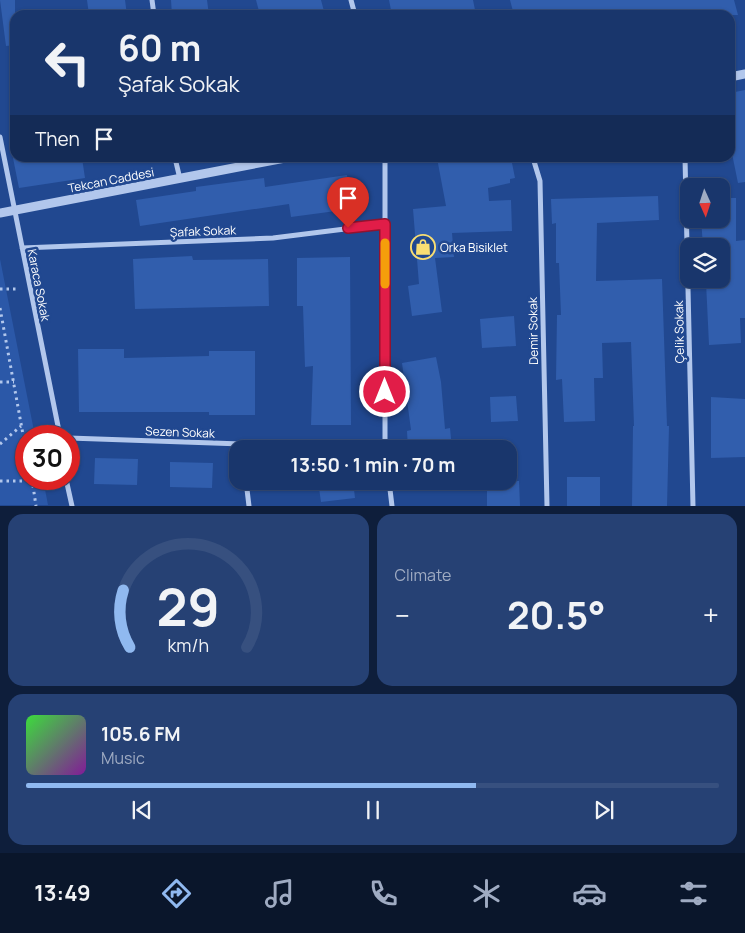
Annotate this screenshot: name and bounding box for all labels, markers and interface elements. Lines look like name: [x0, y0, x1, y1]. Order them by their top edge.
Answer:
text: 60 m: [118, 24, 201, 72]
icon: left: [35, 30, 100, 95]
text: Şafak Sokak: [118, 69, 239, 99]
icon: arrive: [90, 125, 118, 153]
text: Then: [35, 126, 80, 152]
street label: Tekcan Caddesi: [66, 163, 156, 197]
pin: [327, 177, 369, 228]
north arrow: [680, 178, 730, 228]
map controls: [680, 178, 730, 288]
icon: arrive: [334, 184, 362, 212]
street label: Şafak Sokak: [170, 221, 237, 241]
shop icon: Orka Bisiklet: [410, 234, 436, 260]
button: layers: [680, 238, 730, 288]
place label: Orka Bisiklet: [440, 239, 508, 256]
street label: Karaca Sokak: [24, 247, 55, 324]
street label: Demir Sokak: [524, 296, 542, 365]
street label: Çelik Sokak: [670, 299, 688, 363]
position arrow: [358, 365, 410, 417]
street label: Sezen Sokak: [145, 422, 216, 442]
speed limit sign: 30: [15, 425, 80, 490]
text: 13:50 · 1 min · 70 m: [291, 452, 455, 478]
text: Climate: [395, 564, 451, 586]
text: 29: [157, 571, 220, 642]
text: 20.5°: [507, 588, 606, 640]
text: −: [395, 596, 410, 634]
text: +: [703, 596, 719, 634]
text: km/h: [167, 633, 209, 657]
text: 105.6 FM: [101, 721, 181, 747]
text: Music: [101, 747, 145, 769]
icon: previous: [128, 796, 156, 824]
icon: pause: [359, 796, 387, 824]
icon: next: [590, 796, 618, 824]
icon: directions: [159, 876, 194, 911]
icon: music: [262, 876, 297, 911]
icon: phone: [366, 876, 401, 911]
icon: climate: [469, 876, 504, 911]
icon: car: [572, 876, 607, 911]
icon: filters: [676, 876, 711, 911]
text: 13:49: [34, 878, 91, 908]

